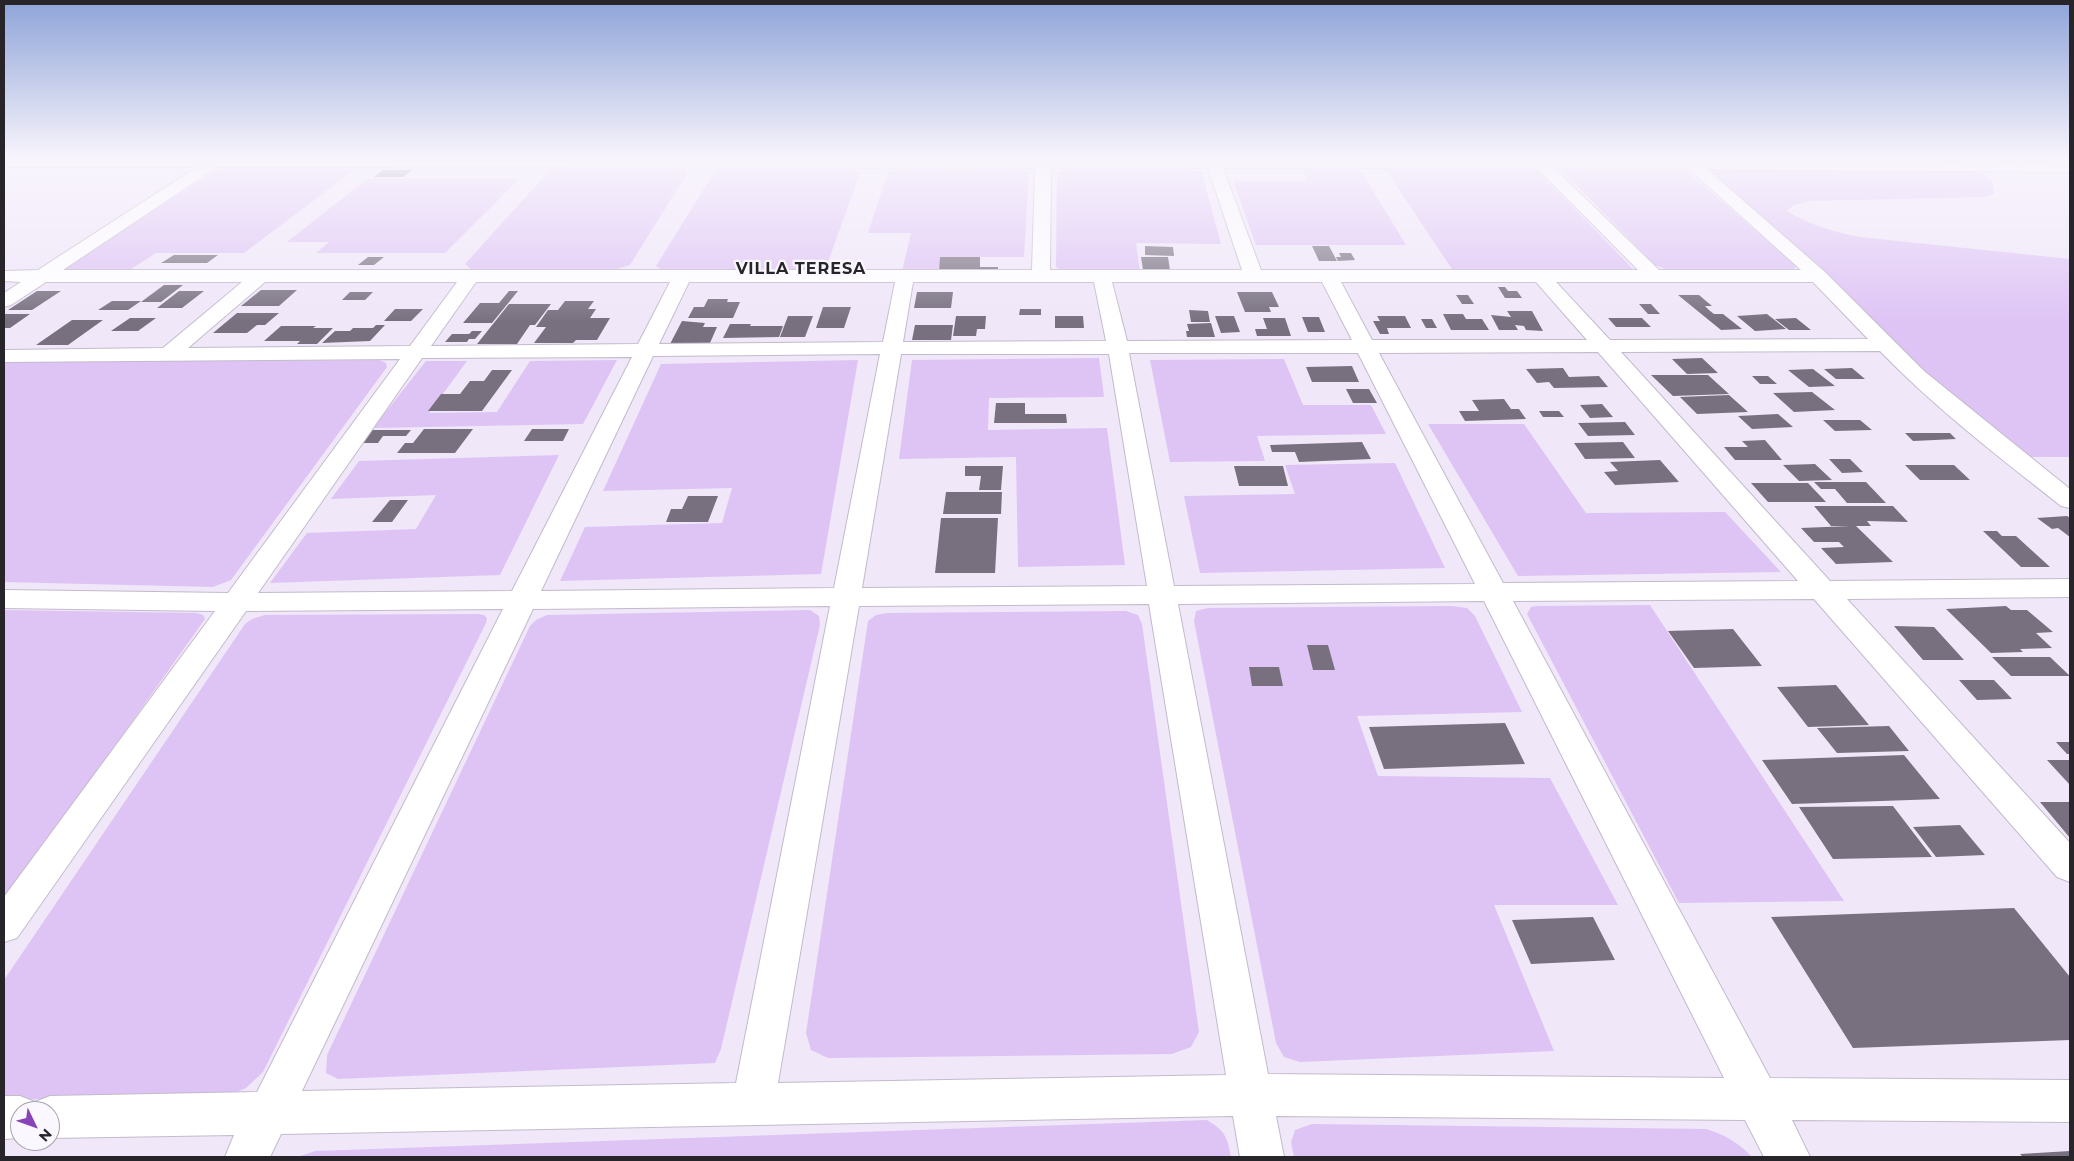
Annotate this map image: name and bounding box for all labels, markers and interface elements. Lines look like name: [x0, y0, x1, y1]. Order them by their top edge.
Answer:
district label: VILLA TERESA: [734, 259, 868, 279]
north arrow: [10, 1101, 60, 1151]
text: N: [35, 1125, 56, 1146]

